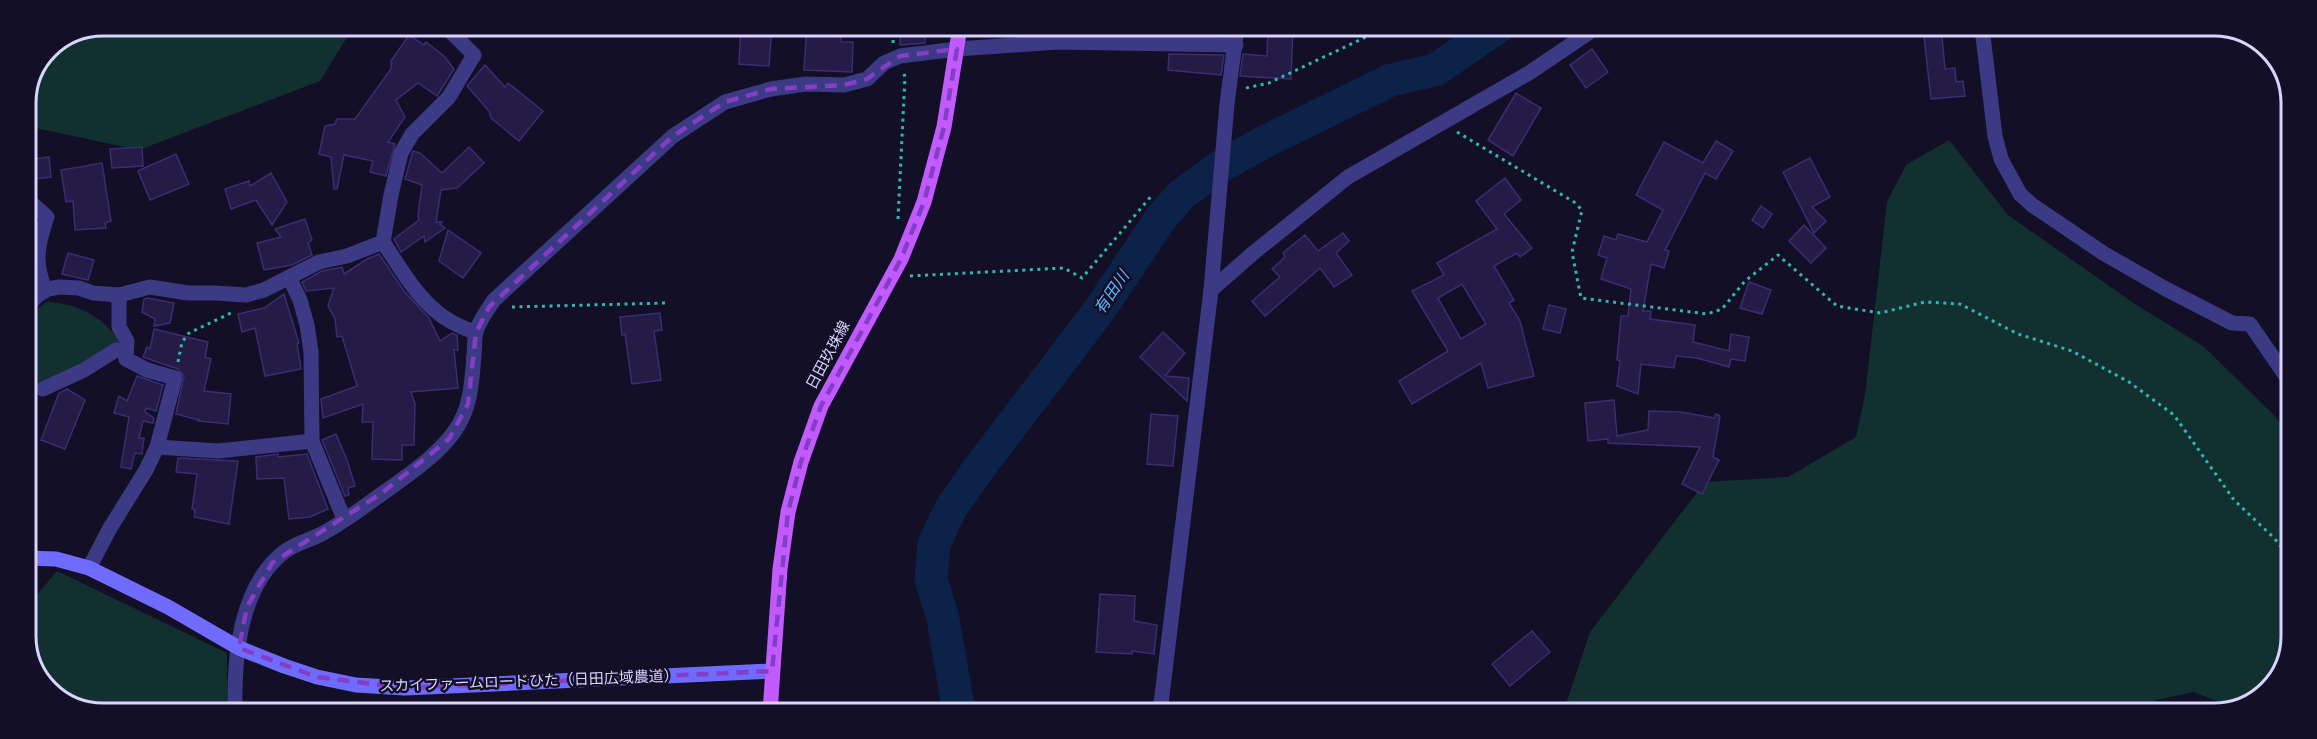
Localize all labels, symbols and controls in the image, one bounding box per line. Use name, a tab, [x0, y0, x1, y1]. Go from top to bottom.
water label: 有田川	[1089, 265, 1133, 317]
street label: 日田玖珠線	[802, 317, 853, 392]
street label: スカイファームロードひた（日田広域農道）	[379, 666, 679, 694]

